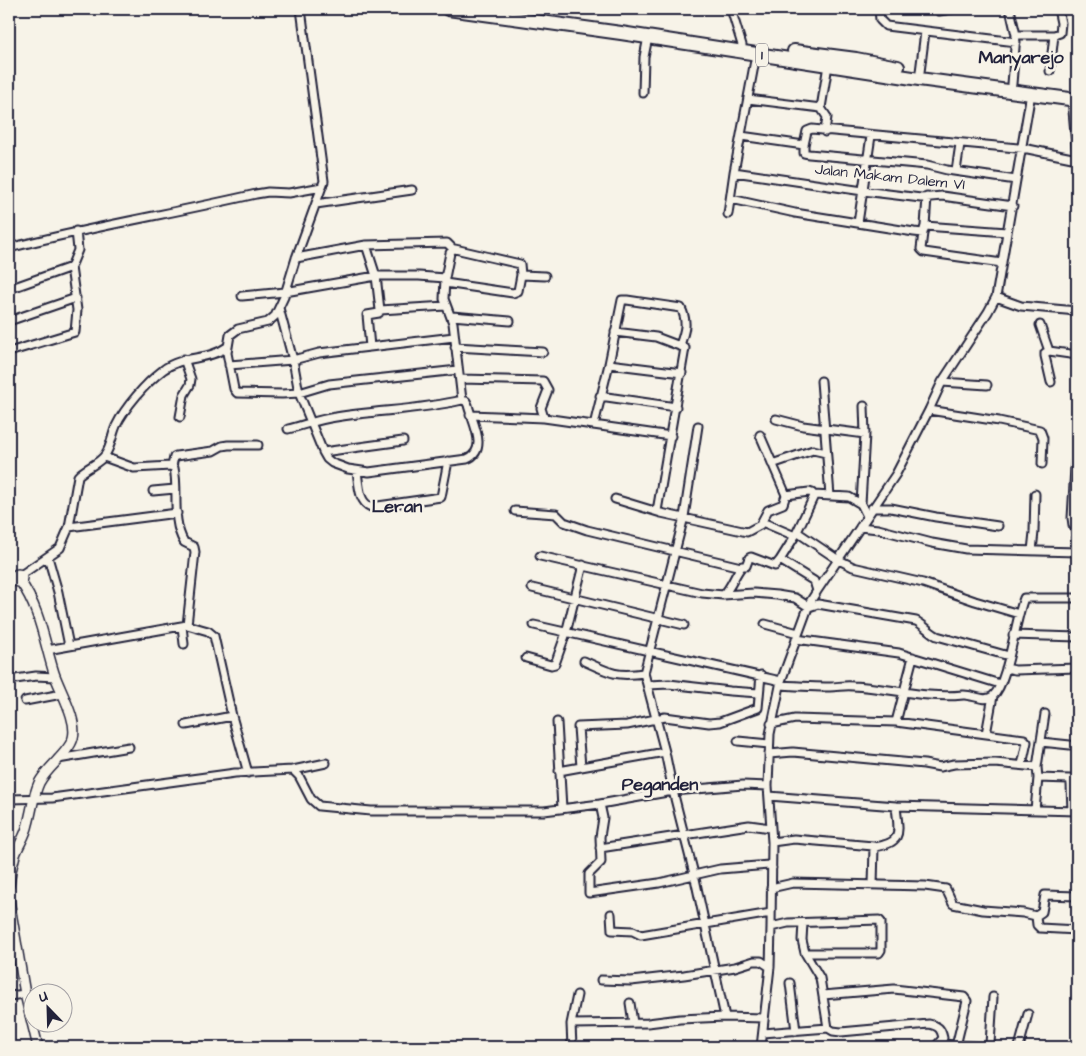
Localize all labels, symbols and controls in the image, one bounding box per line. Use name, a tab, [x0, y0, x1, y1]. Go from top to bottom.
road number: 1	[756, 44, 768, 66]
district label: Manyarejo	[978, 45, 1064, 71]
street label: Jalan Makam Dalem VI	[814, 159, 966, 195]
district label: Leran	[372, 494, 422, 519]
district label: Peganden	[622, 772, 698, 798]
north arrow	[22, 984, 72, 1034]
text: U	[36, 986, 51, 1008]

